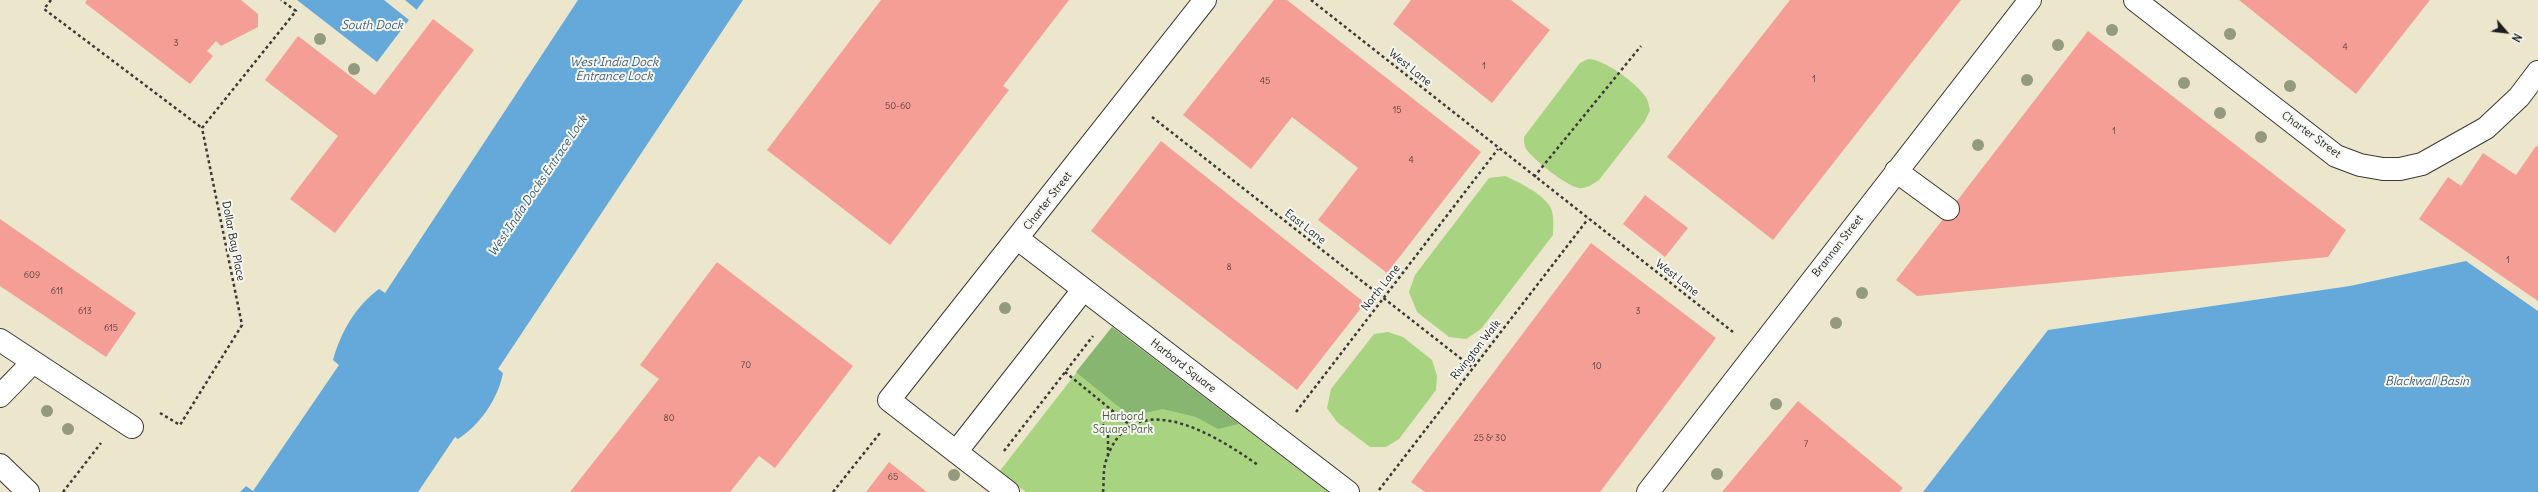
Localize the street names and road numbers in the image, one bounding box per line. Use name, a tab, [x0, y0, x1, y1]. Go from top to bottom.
street label: West Lane	[1386, 47, 1434, 89]
street label: Charter Street	[2279, 109, 2343, 161]
street label: Charter Street	[1021, 169, 1075, 233]
street label: Dollar Bay Place	[219, 200, 247, 282]
street label: East Lane	[1282, 207, 1328, 247]
street label: Brannan Street	[1810, 212, 1866, 280]
street label: West Lane	[1653, 257, 1701, 299]
street label: North Lane	[1359, 262, 1403, 314]
street label: Rivington Walk	[1448, 317, 1504, 383]
street label: Harbord Square	[1148, 336, 1218, 396]

